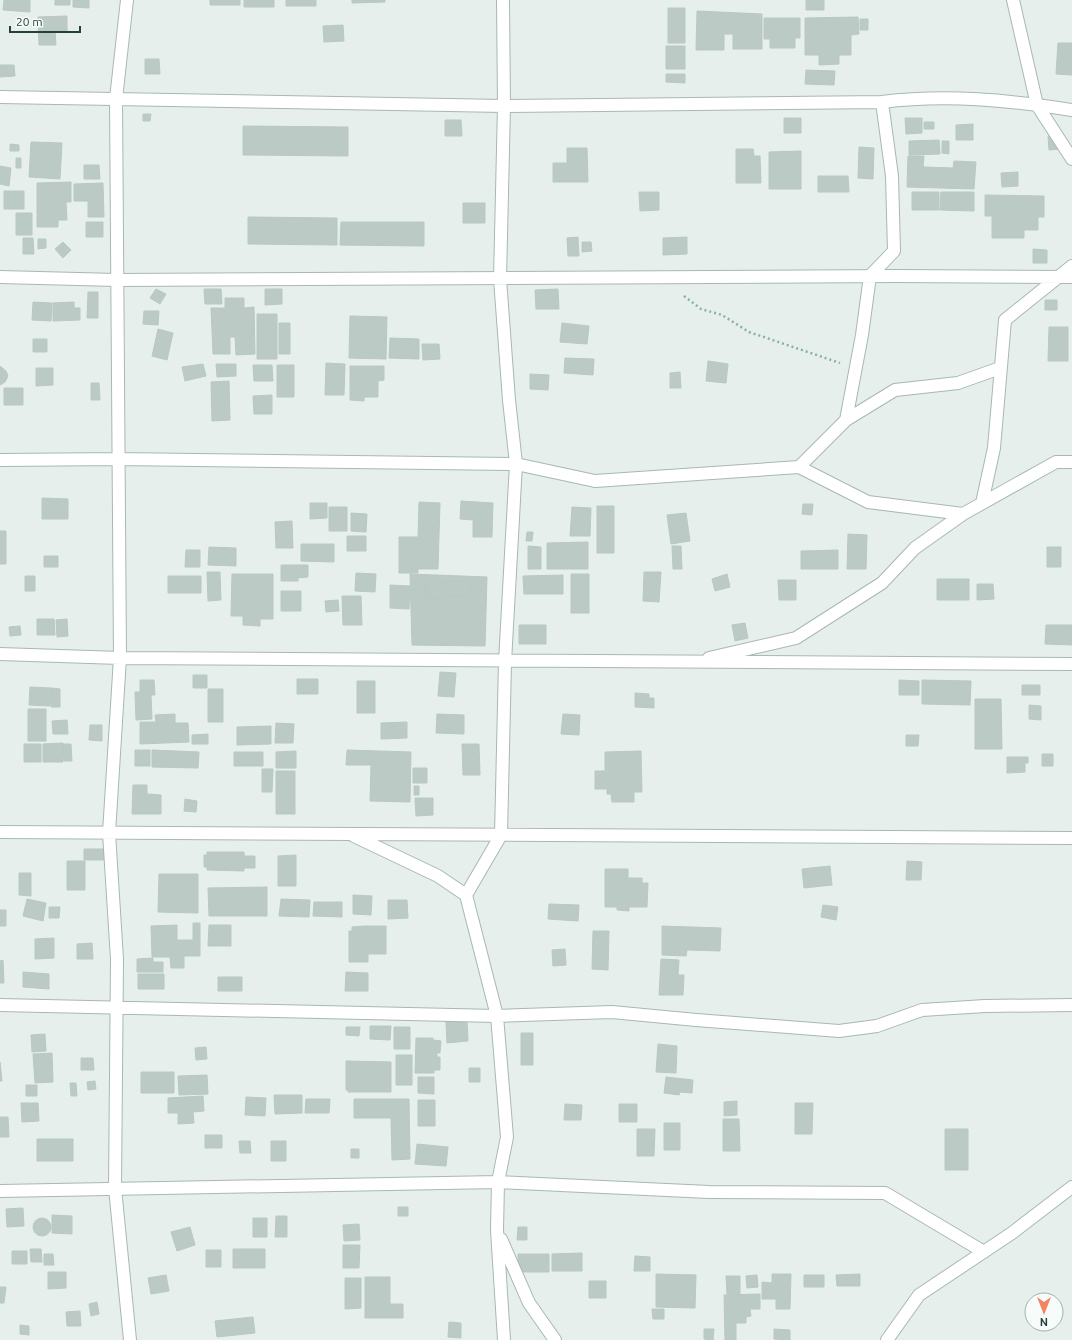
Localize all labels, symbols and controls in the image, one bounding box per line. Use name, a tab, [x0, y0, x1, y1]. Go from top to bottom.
scale bar	[10, 8, 80, 34]
text: 20 m	[16, 15, 43, 28]
north arrow	[1024, 1292, 1064, 1332]
text: N	[1040, 1316, 1048, 1328]

